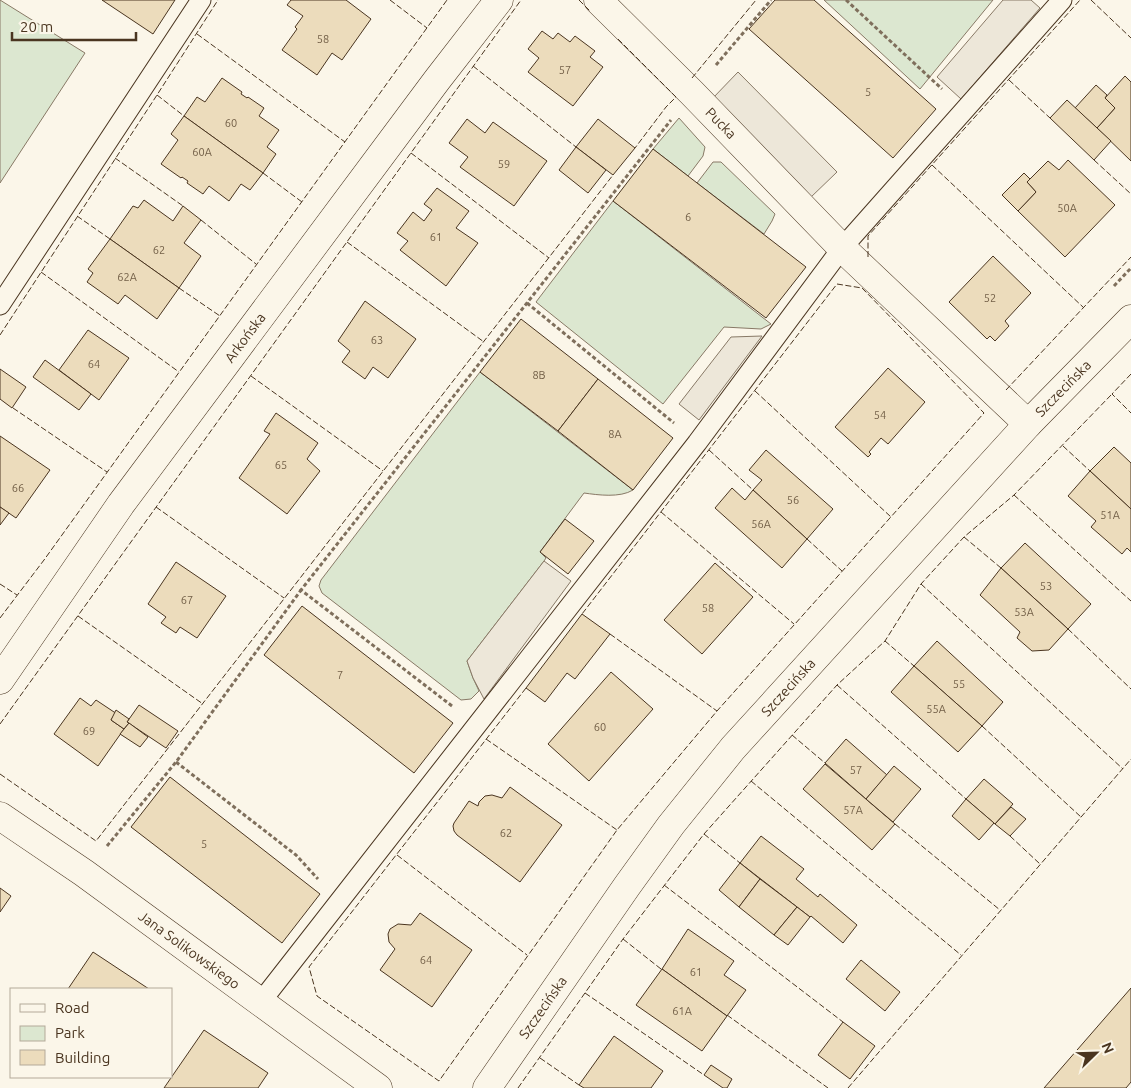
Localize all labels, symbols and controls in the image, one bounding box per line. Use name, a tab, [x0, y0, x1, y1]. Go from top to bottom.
scale bar	[12, 10, 136, 42]
text: 20 m	[20, 18, 53, 35]
house number: 58	[317, 33, 329, 45]
house number: 57	[559, 64, 571, 76]
house number: 5	[865, 86, 871, 98]
street label: Pucka	[702, 104, 740, 142]
house number: 60	[225, 117, 237, 129]
house number: 60A	[192, 146, 213, 158]
house number: 59	[498, 158, 510, 170]
house number: 50A	[1057, 202, 1078, 214]
house number: 6	[685, 211, 691, 223]
house number: 61	[430, 231, 442, 243]
house number: 62	[153, 244, 165, 256]
house number: 62A	[117, 271, 138, 283]
house number: 52	[984, 292, 996, 304]
street label: Arkońska	[221, 310, 269, 366]
house number: 63	[371, 334, 383, 346]
street label: Szczecińska	[1032, 357, 1094, 420]
house number: 64	[88, 358, 100, 370]
house number: 8B	[532, 369, 546, 381]
house number: 54	[874, 409, 886, 421]
house number: 8A	[608, 428, 623, 440]
house number: 65	[275, 459, 287, 471]
house number: 66	[12, 482, 24, 494]
house number: 56	[787, 494, 799, 506]
house number: 51A	[1100, 509, 1121, 521]
house number: 56A	[751, 518, 772, 530]
house number: 53	[1040, 580, 1052, 592]
house number: 67	[181, 594, 193, 606]
house number: 58	[702, 602, 714, 614]
house number: 53A	[1014, 606, 1035, 618]
street label: Szczecińska	[758, 655, 819, 719]
house number: 7	[337, 669, 343, 681]
house number: 55	[953, 678, 965, 690]
house number: 55A	[926, 703, 947, 715]
house number: 60	[594, 721, 606, 733]
house number: 69	[83, 725, 95, 737]
house number: 57	[850, 764, 862, 776]
house number: 57A	[843, 804, 864, 816]
house number: 62	[500, 827, 512, 839]
house number: 5	[201, 838, 207, 850]
street label: Jana Solikowskiego	[136, 908, 243, 992]
house number: 64	[420, 954, 432, 966]
house number: 61	[690, 966, 702, 978]
street label: Szczecińska	[516, 973, 570, 1042]
legend	[10, 988, 172, 1078]
text: Road	[55, 999, 90, 1016]
house number: 61A	[672, 1005, 693, 1017]
text: Park	[55, 1024, 85, 1041]
north arrow	[1071, 1028, 1121, 1078]
text: N	[1099, 1040, 1117, 1056]
text: Building	[55, 1049, 110, 1066]

